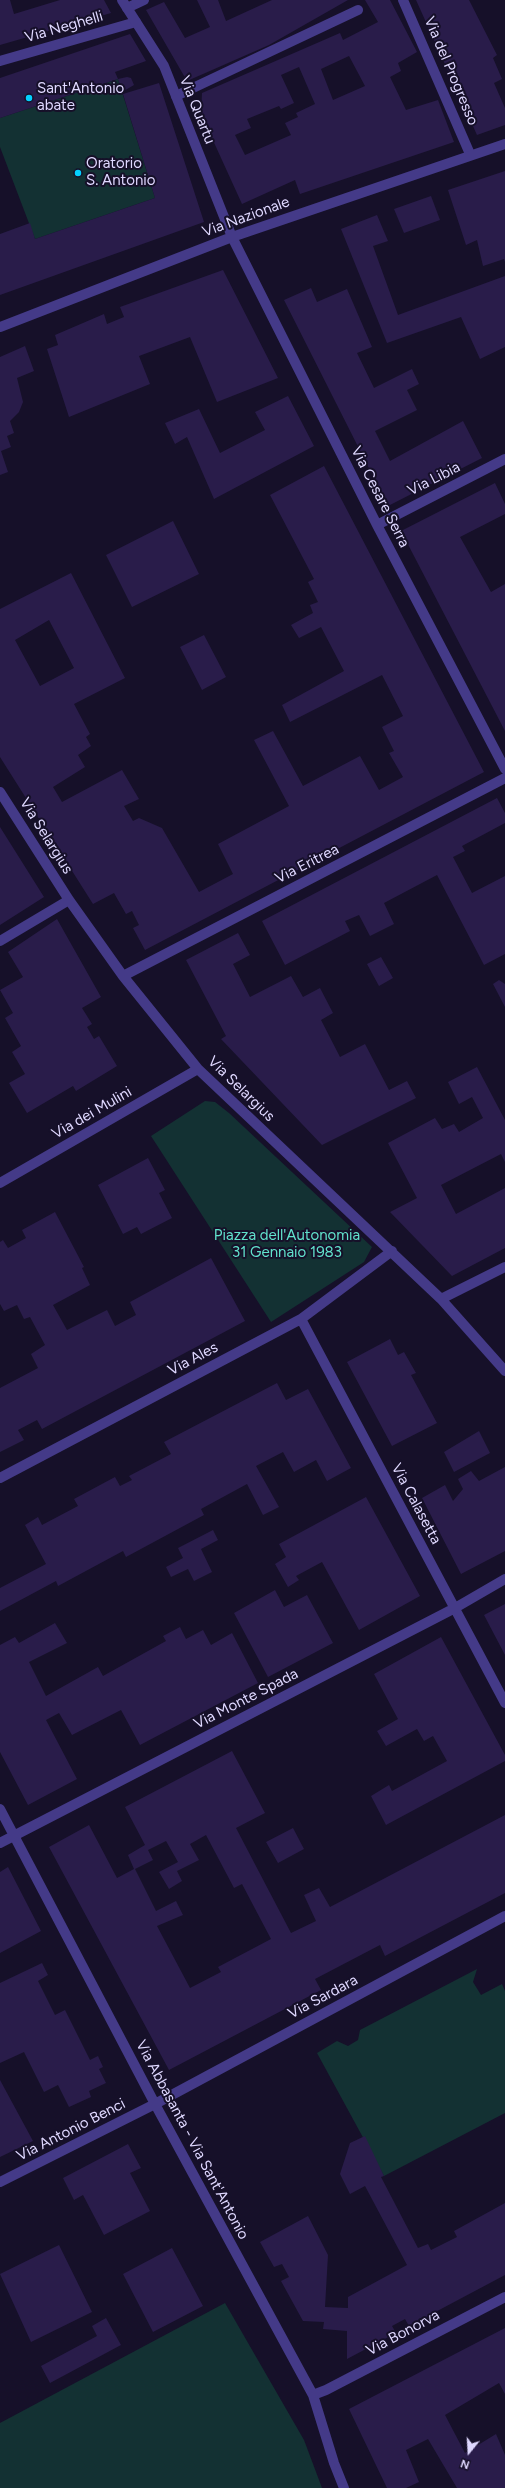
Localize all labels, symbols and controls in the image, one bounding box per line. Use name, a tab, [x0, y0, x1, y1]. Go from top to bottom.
street label: Via Neghelli	[23, 7, 105, 47]
street label: Via del Progresso	[420, 14, 482, 128]
street label: Via Quartu	[175, 73, 219, 147]
place label: Sant'Antonio abate	[37, 80, 124, 115]
marker: Sant'Antonio abate	[24, 93, 34, 103]
place label: Oratorio S. Antonio	[86, 155, 155, 190]
marker: Oratorio S. Antonio	[73, 168, 83, 178]
street label: Via Nazionale	[200, 193, 292, 241]
street label: Via Cesare Serra	[347, 443, 413, 551]
street label: Via Libia	[405, 458, 463, 500]
street label: Via Selargius	[16, 795, 76, 877]
street label: Via Eritrea	[272, 840, 342, 888]
street label: Via Selargius	[204, 1053, 278, 1125]
street label: Via dei Mulini	[49, 1083, 135, 1143]
park label: Piazza dell'Autonomia 31 Gennaio 1983	[214, 1227, 360, 1262]
street label: Via Ales	[165, 1338, 221, 1380]
street label: Via Calasetta	[387, 1461, 445, 1547]
street label: Via Monte Spada	[191, 1665, 301, 1733]
street label: Via Sardara	[285, 1971, 361, 2023]
street label: Via Abbasanta - Via Sant'Antonio	[132, 2037, 252, 2243]
street label: Via Antonio Benci	[14, 2095, 128, 2165]
street label: Via Bonorva	[363, 2306, 443, 2360]
north arrow	[449, 2432, 489, 2472]
text: N	[459, 2456, 471, 2471]

